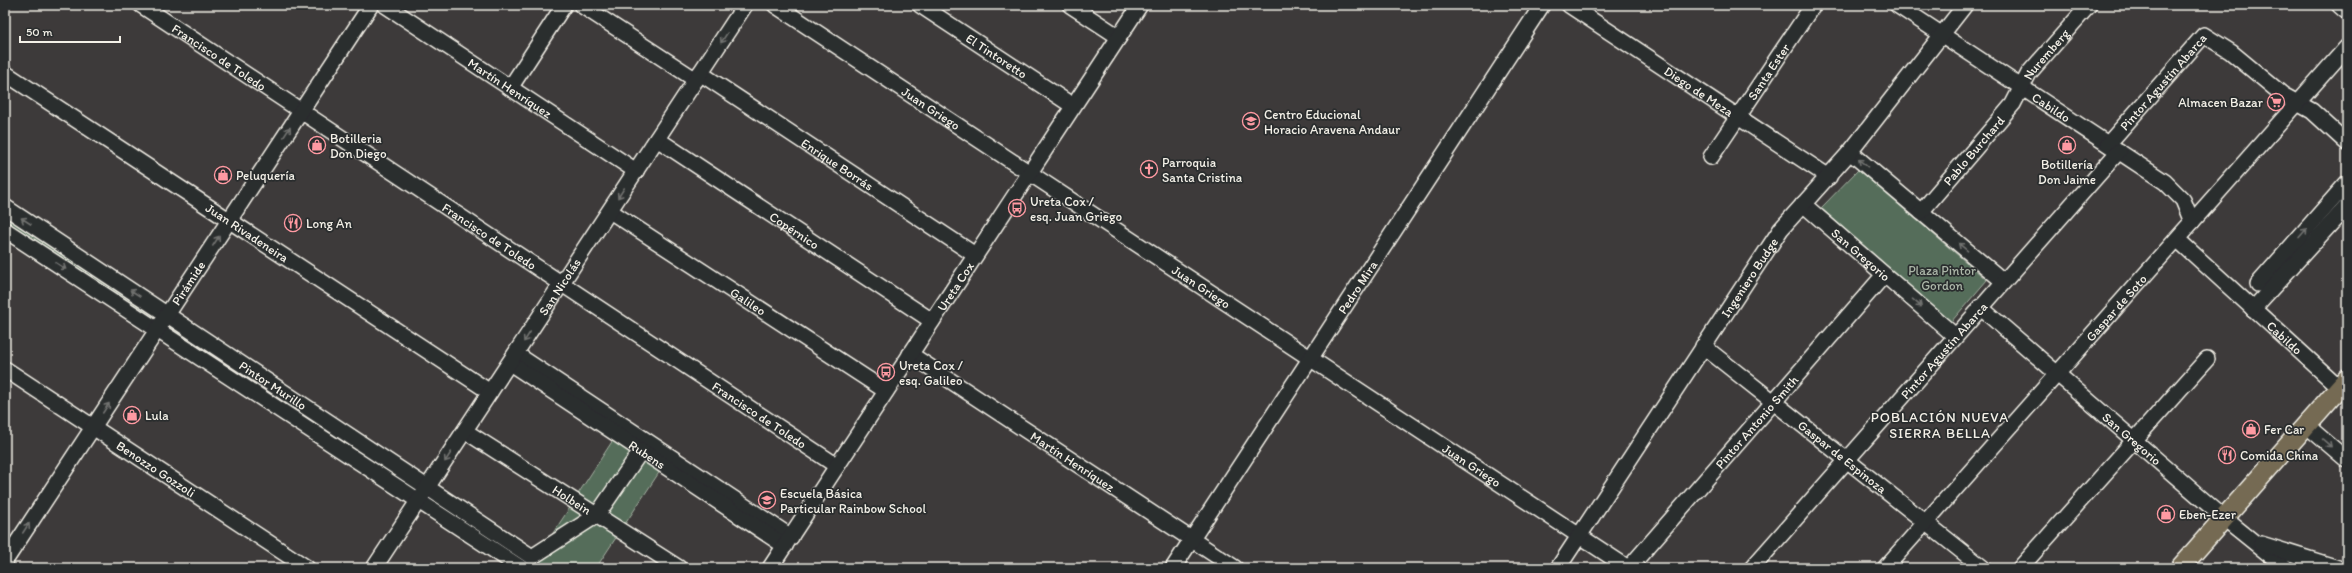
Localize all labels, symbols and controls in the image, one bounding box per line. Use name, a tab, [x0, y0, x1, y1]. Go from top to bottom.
scale bar	[20, 18, 120, 44]
street label: Francisco de Toledo	[169, 21, 269, 94]
text: 50 m	[26, 25, 52, 39]
street label: Nuremberg	[2020, 26, 2073, 82]
street label: El Tintoretto	[963, 30, 1030, 82]
street label: Pintor Agustín Abarca	[2117, 30, 2210, 133]
one-way arrow	[720, 32, 728, 43]
street label: Santa Ester	[1745, 41, 1793, 103]
street label: Martín Henríquez	[465, 55, 555, 121]
street label: Diego de Meza	[1661, 63, 1736, 120]
street label: Juan Griego	[899, 84, 963, 133]
street label: Cabildo	[2029, 89, 2073, 126]
supermarket icon: Almacen Bazar	[2266, 92, 2286, 112]
place label: Almacen Bazar	[2178, 95, 2264, 110]
place label: Centro Educional Horacio Aravena Andaur	[1264, 107, 1400, 137]
school or university icon: Centro Educional Horacio Aravena Andaur	[1241, 111, 1261, 131]
street label: Pablo Burchard	[1940, 113, 2008, 188]
one-way arrow	[283, 127, 291, 138]
place label: Botilleria Don Diego	[330, 131, 387, 161]
shop icon: Botilleria Don Diego	[307, 135, 327, 155]
street label: Enrique Borrás	[798, 135, 876, 194]
shop icon: Botillería Don Jaime	[2057, 135, 2077, 155]
place label: Parroquia Santa Cristina	[1162, 155, 1243, 185]
place label: Botillería Don Jaime	[2038, 157, 2096, 187]
church icon: Parroquia Santa Cristina	[1139, 159, 1159, 179]
one-way arrow	[1858, 159, 1869, 168]
shop icon: Peluquería	[213, 165, 233, 185]
place label: Peluquería	[236, 168, 296, 183]
one-way arrow	[617, 187, 625, 199]
place label: Ureta Cox / esq. Juan Griego	[1030, 194, 1123, 224]
bus stop icon: Ureta Cox / esq. Juan Griego	[1007, 198, 1027, 218]
street label: Juan Rivadeneira	[203, 200, 292, 266]
street label: Francisco de Toledo	[439, 200, 539, 273]
street label: Copérnico	[767, 209, 822, 253]
restaurant icon: Long An	[283, 213, 303, 233]
place label: Long An	[306, 216, 352, 231]
one-way arrow	[20, 217, 32, 225]
street label: San Gregorio	[1828, 225, 1894, 285]
one-way arrow	[2298, 228, 2308, 238]
street label: Ingeniero Budge	[1718, 235, 1781, 320]
one-way arrow	[212, 236, 220, 247]
one-way arrow	[1957, 242, 1968, 251]
street label: San Nicolás	[536, 255, 584, 318]
street label: Pirámide	[169, 258, 208, 308]
street label: Pedro Mira	[1335, 258, 1381, 317]
street label: Ureta Cox	[934, 259, 977, 314]
street label: Juan Griego	[1169, 262, 1234, 312]
one-way arrow	[55, 263, 67, 271]
park label: Plaza Pintor Gordon	[1908, 263, 1976, 293]
street label: Gaspar de Soto	[2083, 271, 2150, 344]
street label: Galileo	[727, 285, 769, 319]
one-way arrow	[129, 288, 141, 296]
street label: Pintor Agustín Abarca	[1897, 299, 1991, 402]
one-way arrow	[1911, 299, 1922, 308]
street label: Cabildo	[2264, 318, 2305, 358]
one-way arrow	[523, 331, 531, 342]
street label: Pintor Murillo	[236, 358, 310, 414]
place label: Ureta Cox / esq. Galileo	[899, 358, 963, 388]
bus stop icon: Ureta Cox / esq. Galileo	[876, 362, 896, 382]
street label: Pintor Antonio Smith	[1712, 372, 1801, 472]
street label: Francisco de Toledo	[709, 379, 810, 452]
one-way arrow	[102, 402, 110, 414]
shop icon: Lula	[122, 405, 142, 425]
place label: Lula	[145, 408, 169, 423]
district label: POBLACIÓN NUEVA SIERRA BELLA	[1871, 409, 2009, 442]
street label: San Gregorio	[2099, 409, 2164, 469]
street label: Gaspar de Espinoza	[1795, 417, 1890, 497]
shop icon: Fer Car	[2241, 419, 2261, 439]
place label: Fer Car	[2264, 422, 2304, 437]
street label: Martín Henríquez	[1028, 429, 1117, 495]
street label: Rubens	[626, 437, 668, 472]
street label: Benozzo Gozzoli	[114, 438, 198, 500]
one-way arrow	[2322, 438, 2332, 447]
street label: Juan Griego	[1440, 441, 1504, 490]
restaurant icon: Comida China	[2217, 445, 2237, 465]
place label: Comida China	[2240, 448, 2319, 463]
one-way arrow	[443, 451, 451, 463]
street label: Holbein	[550, 482, 594, 518]
place label: Escuela Básica Particular Rainbow School	[780, 486, 926, 516]
school or university icon: Escuela Básica Particular Rainbow School	[757, 490, 777, 510]
shop icon: Eben-Ezer	[2156, 504, 2176, 524]
place label: Eben-Ezer	[2179, 507, 2237, 522]
one-way arrow	[23, 522, 31, 534]

